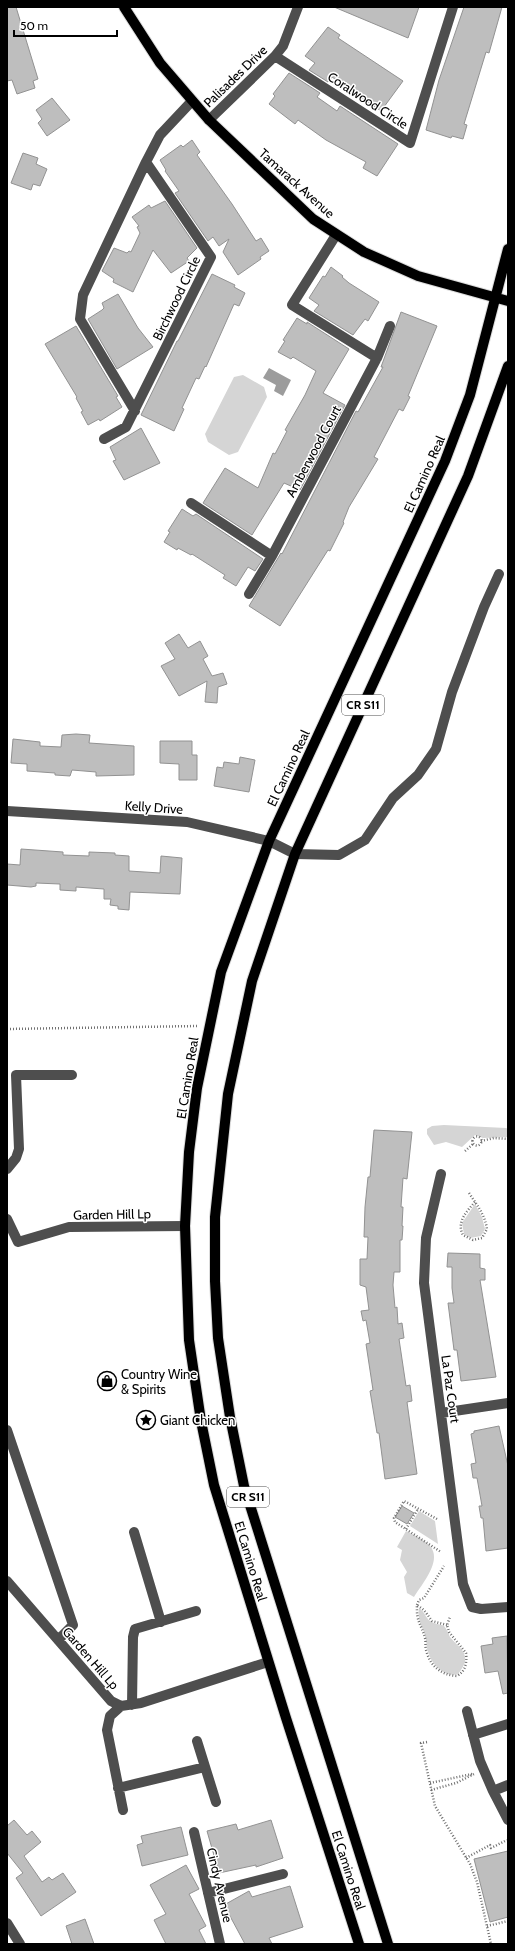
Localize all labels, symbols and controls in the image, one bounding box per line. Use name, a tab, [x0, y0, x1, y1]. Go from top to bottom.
scale bar	[14, 12, 117, 38]
text: 50 m	[20, 18, 48, 33]
street label: Palisades Drive	[200, 41, 270, 110]
street label: Coralwood Circle	[325, 68, 412, 132]
street label: Tamarack Avenue	[256, 145, 338, 221]
street label: Birchwood Circle	[149, 253, 203, 343]
street label: Amberwood Court	[282, 402, 344, 500]
street label: El Camino Real	[400, 433, 448, 515]
road number: CR S11	[342, 695, 384, 715]
street label: El Camino Real	[263, 727, 313, 809]
street label: Kelly Drive	[124, 797, 184, 817]
street label: El Camino Real	[173, 1036, 201, 1120]
street label: Garden Hill Lp	[73, 1205, 151, 1223]
street label: La Paz Court	[438, 1354, 464, 1425]
place label: Country Wine & Spirits	[121, 1366, 197, 1397]
shop icon: Country Wine & Spirits	[96, 1370, 118, 1392]
place icon: Giant Chicken	[135, 1409, 157, 1431]
place label: Giant Chicken	[160, 1412, 235, 1428]
road number: CR S11	[227, 1487, 269, 1507]
street label: El Camino Real	[231, 1519, 271, 1603]
street label: Garden Hill Lp	[59, 1623, 123, 1693]
street label: El Camino Real	[329, 1828, 369, 1912]
street label: Cindy Avenue	[204, 1846, 236, 1924]

